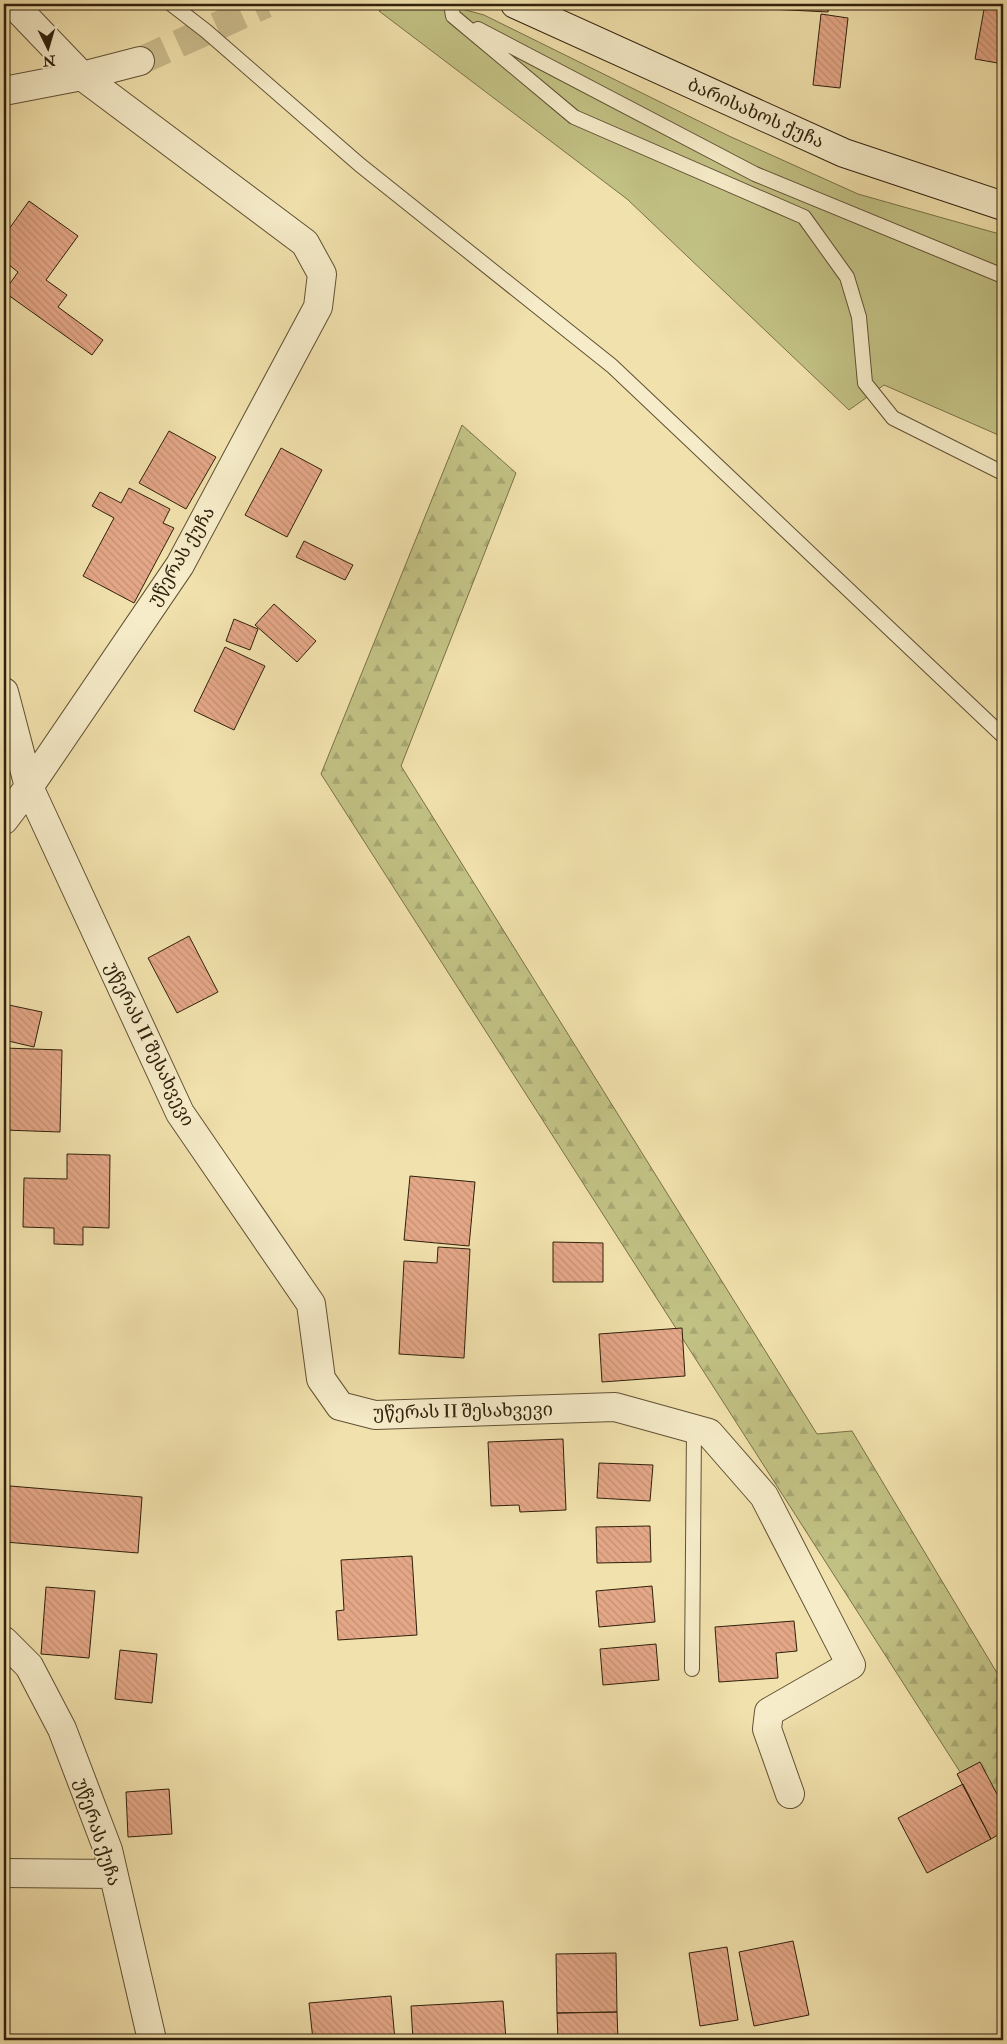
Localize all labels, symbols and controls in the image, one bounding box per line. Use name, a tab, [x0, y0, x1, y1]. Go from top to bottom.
north arrow	[22, 22, 72, 72]
text: N	[42, 51, 57, 70]
street label: ბარისახოს ქუჩა	[684, 73, 827, 154]
street label: უწერას ქუჩა	[143, 502, 220, 610]
street label: უწერას II შესახვევი	[100, 958, 199, 1130]
street label: უწერას II შესახვევი	[373, 1398, 553, 1425]
street label: უწერას ქუჩა	[69, 1775, 126, 1889]

